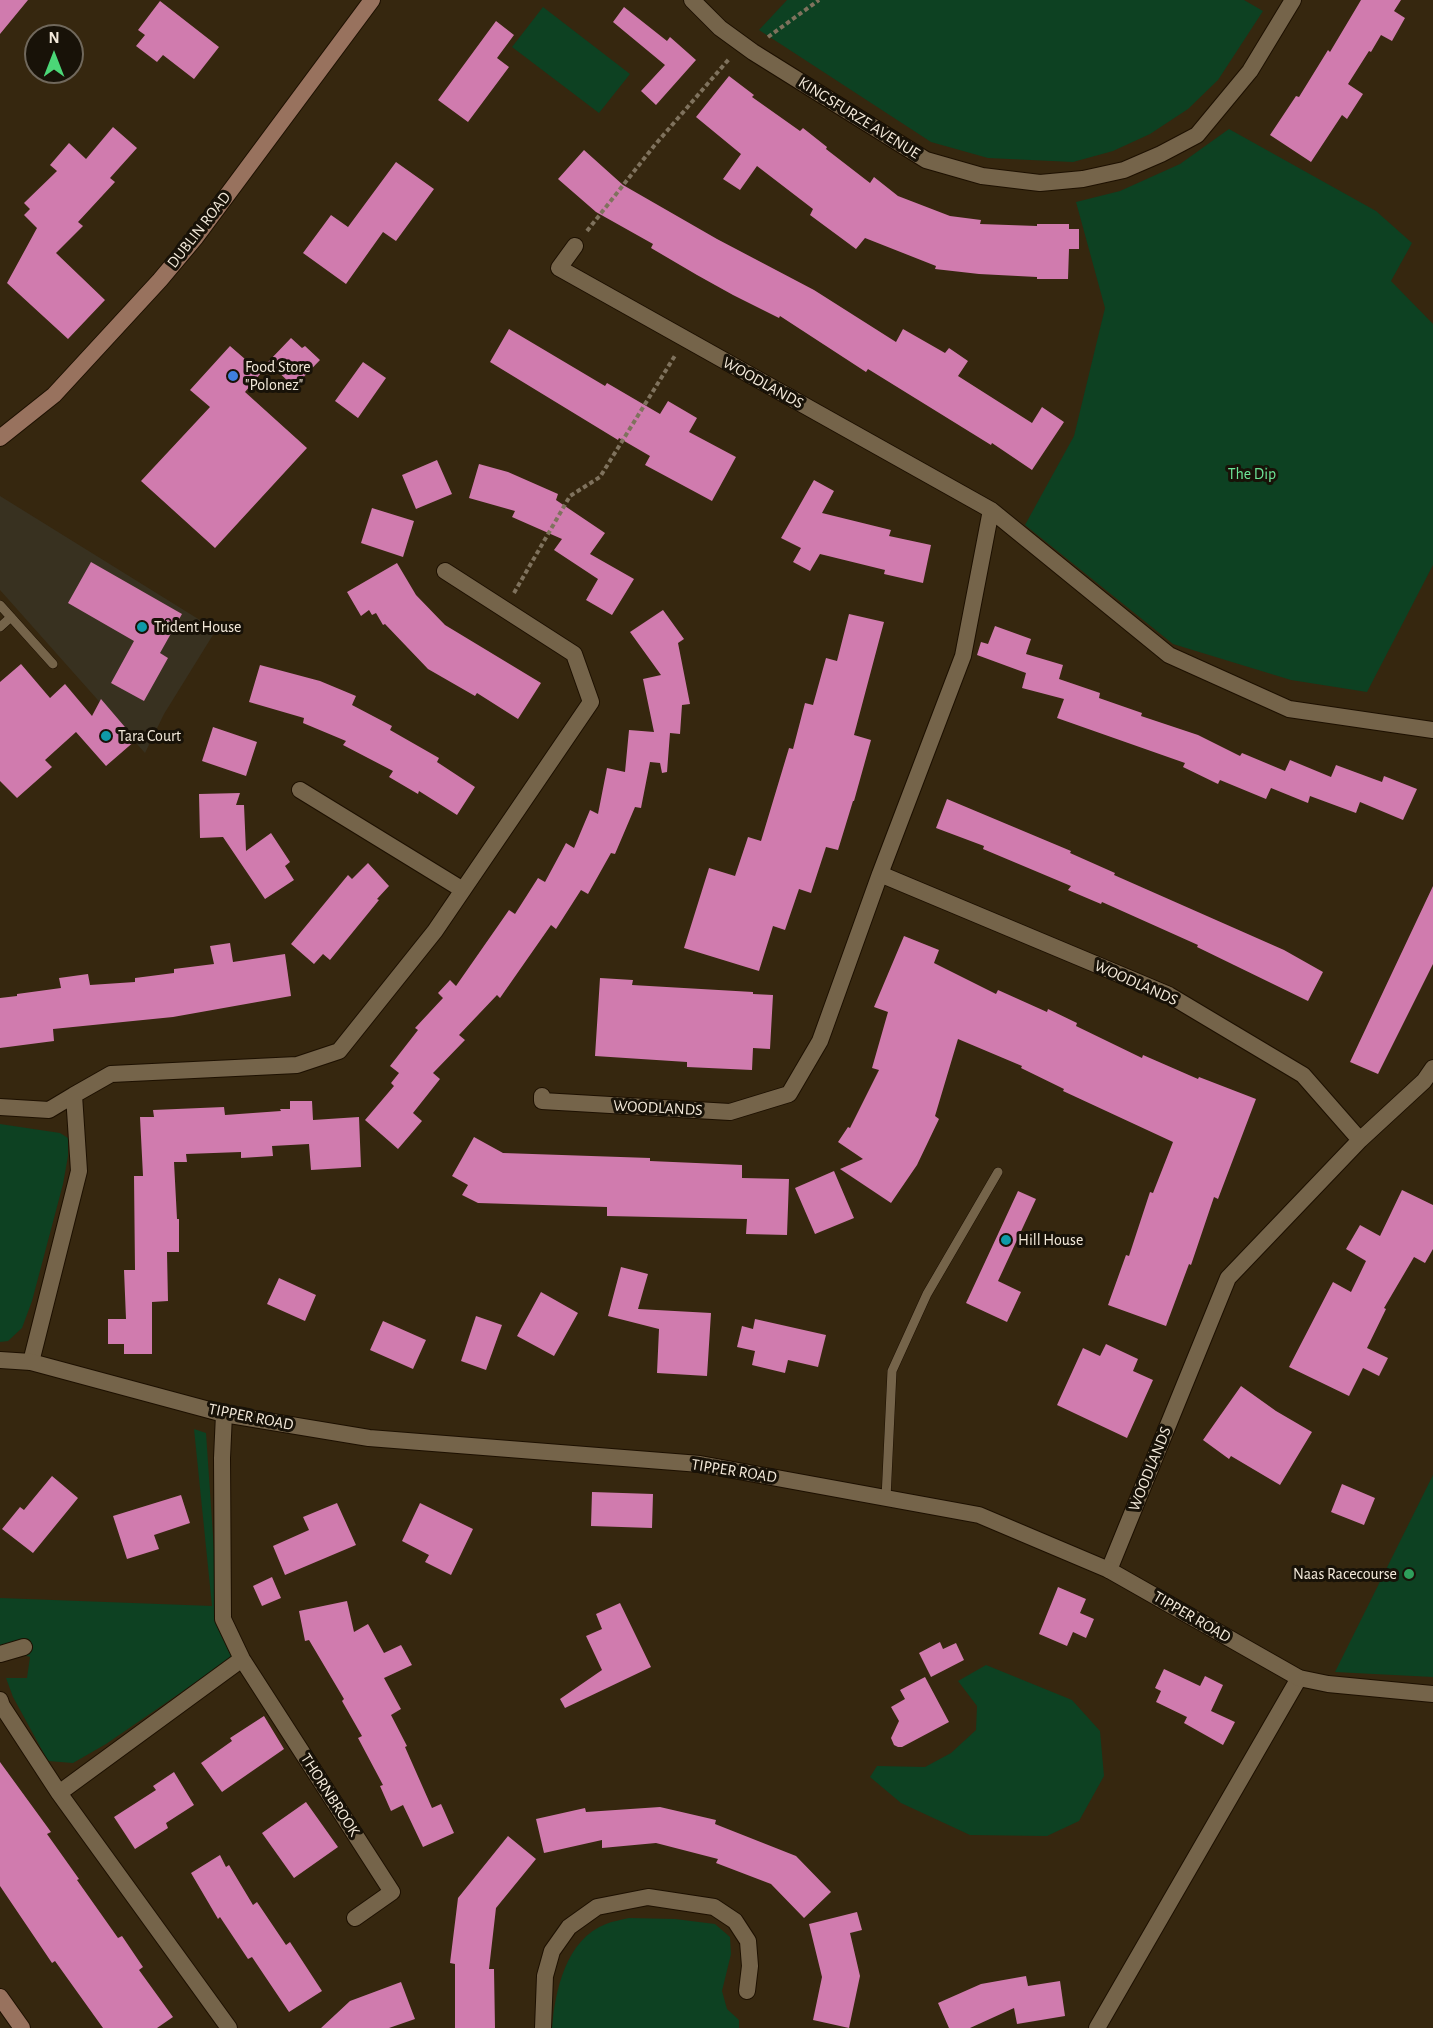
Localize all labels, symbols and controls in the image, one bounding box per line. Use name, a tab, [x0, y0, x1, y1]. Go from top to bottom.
north arrow	[24, 24, 84, 84]
text: N	[48, 30, 60, 46]
street label: KINGSFURZE AVENUE	[795, 73, 923, 163]
street label: DUBLIN ROAD	[163, 188, 235, 272]
street label: WOODLANDS	[719, 353, 807, 413]
place label: Food Store "Polonez"	[245, 357, 311, 395]
marker: Food Store "Polonez"	[226, 369, 240, 383]
park label: The Dip	[1228, 464, 1276, 484]
place label: Trident House	[154, 617, 241, 637]
marker: Trident House	[135, 620, 149, 634]
place label: Tara Court	[118, 726, 181, 746]
marker: Tara Court	[99, 729, 113, 743]
street label: WOODLANDS	[1091, 956, 1181, 1010]
street label: WOODLANDS	[613, 1096, 703, 1120]
place label: Hill House	[1018, 1230, 1083, 1250]
marker: Hill House	[999, 1233, 1013, 1247]
street label: TIPPER ROAD	[207, 1399, 295, 1435]
street label: WOODLANDS	[1124, 1424, 1176, 1514]
street label: TIPPER ROAD	[690, 1455, 778, 1487]
place label: Naas Racecourse	[1293, 1564, 1397, 1584]
marker: Naas Racecourse	[1402, 1567, 1416, 1581]
street label: TIPPER ROAD	[1150, 1587, 1234, 1647]
street label: THORNBROOK	[296, 1750, 364, 1840]

